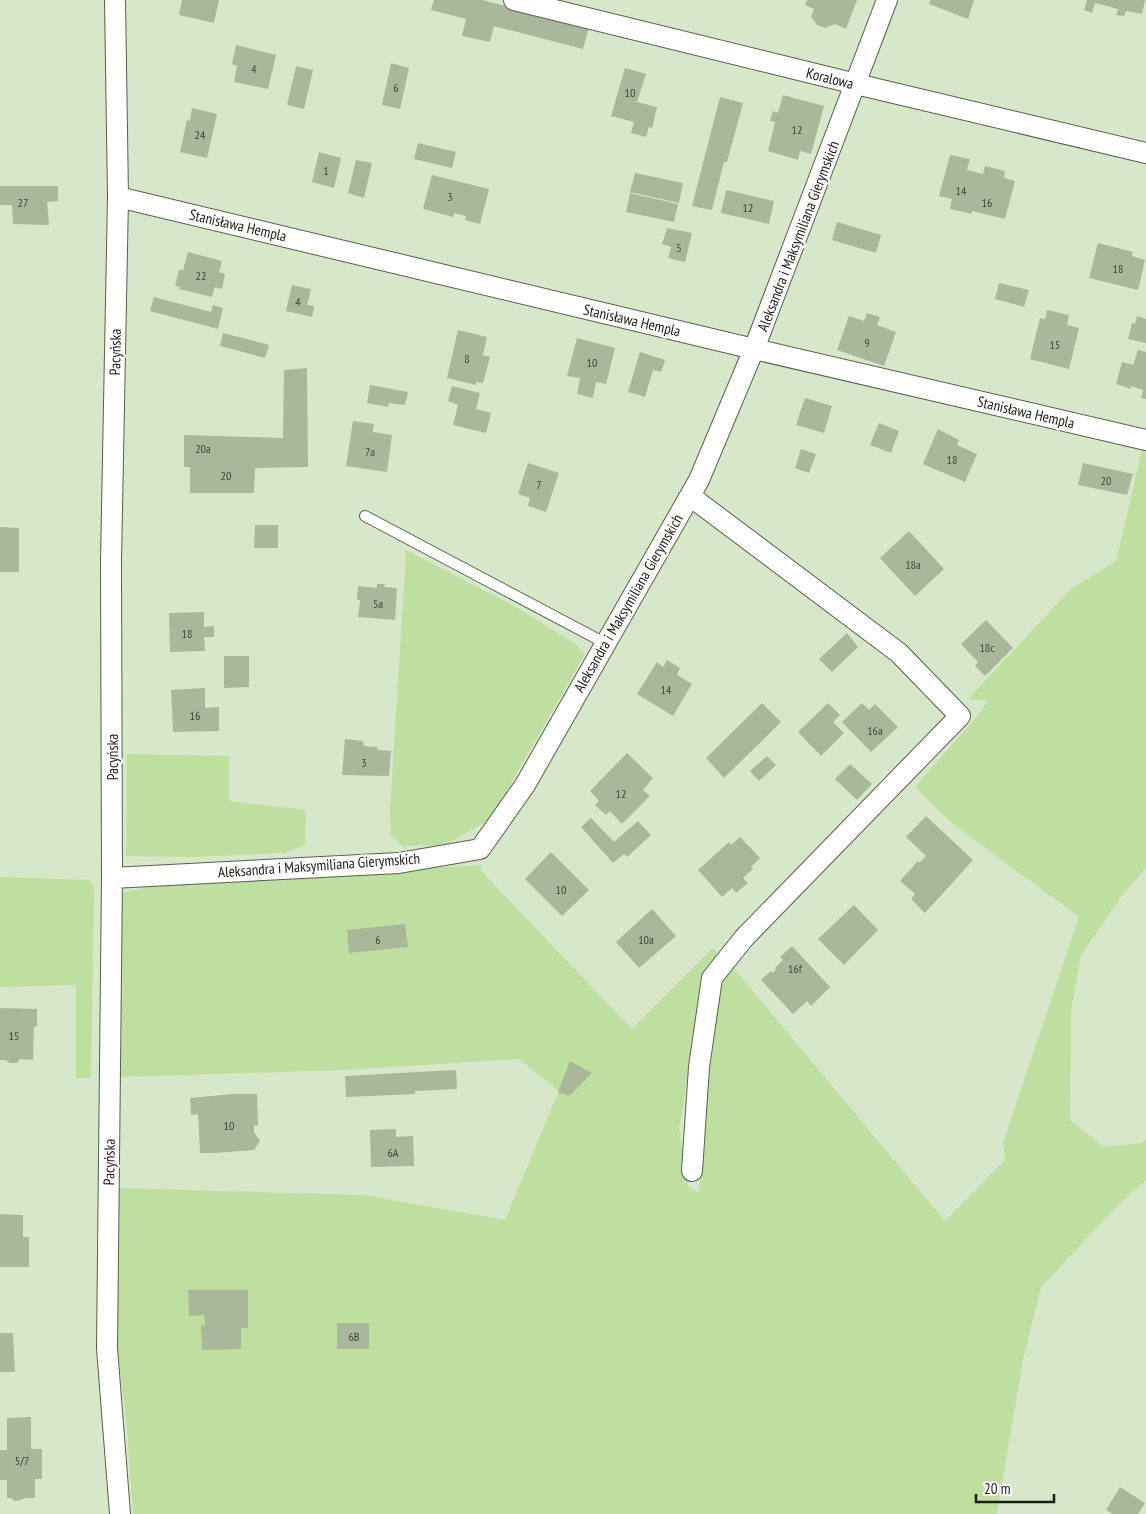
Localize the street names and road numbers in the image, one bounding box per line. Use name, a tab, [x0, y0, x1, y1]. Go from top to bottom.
street label: Koralowa	[804, 63, 856, 93]
street label: Aleksandra i Maksymiliana Gierymskich	[753, 138, 843, 334]
street label: Stanisława Hempla	[188, 205, 288, 245]
street label: Stanisława Hempla	[582, 300, 682, 340]
street label: Pacyńska	[105, 329, 125, 375]
street label: Stanisława Hempla	[976, 392, 1076, 432]
street label: Aleksandra i Maksymiliana Gierymskich	[569, 511, 687, 695]
street label: Pacyńska	[103, 734, 122, 780]
street label: Aleksandra i Maksymiliana Gierymskich	[217, 848, 421, 882]
street label: Pacyńska	[99, 1139, 119, 1185]

